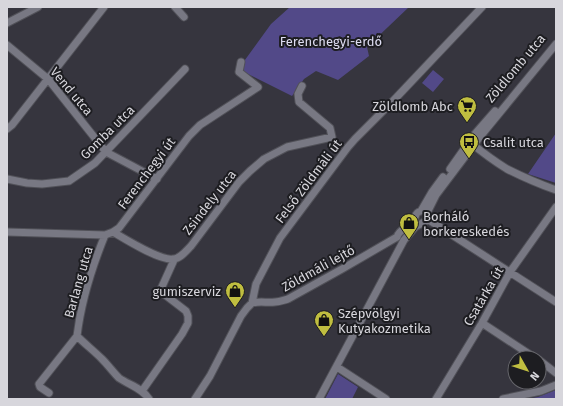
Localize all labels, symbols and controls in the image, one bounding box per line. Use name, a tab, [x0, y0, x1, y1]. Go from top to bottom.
street label: Zöldlomb utca	[482, 31, 548, 106]
park label: Ferenchegyi-erdő	[280, 34, 382, 49]
street label: Vend utca	[47, 64, 96, 118]
supermarket icon: Zöldlomb Abc	[456, 95, 478, 123]
place label: Zöldlomb Abc	[372, 99, 453, 114]
street label: Gomba utca	[77, 102, 137, 162]
bus stop icon: Csalit utca	[458, 131, 480, 159]
street label: Ferenchegyi út	[115, 134, 178, 212]
place label: Csalit utca	[483, 135, 544, 150]
street label: Felső Zöldmáli út	[272, 136, 345, 226]
street label: Zsindely utca	[180, 167, 239, 237]
place label: Borháló borkereskedés	[423, 209, 509, 239]
shop icon: Borháló borkereskedés	[398, 212, 420, 240]
street label: Zöldmáli lejtő	[279, 242, 357, 295]
street label: Barlang utca	[61, 245, 96, 320]
street label: Csatárka út	[460, 264, 507, 329]
shop icon: gumiszerviz	[224, 280, 246, 308]
place label: gumiszerviz	[152, 284, 221, 299]
place label: Szépvölgyi Kutyakozmetika	[338, 306, 431, 336]
shop icon: Szépvölgyi Kutyakozmetika	[313, 309, 335, 337]
north arrow	[507, 350, 547, 390]
text: N	[527, 369, 542, 383]

